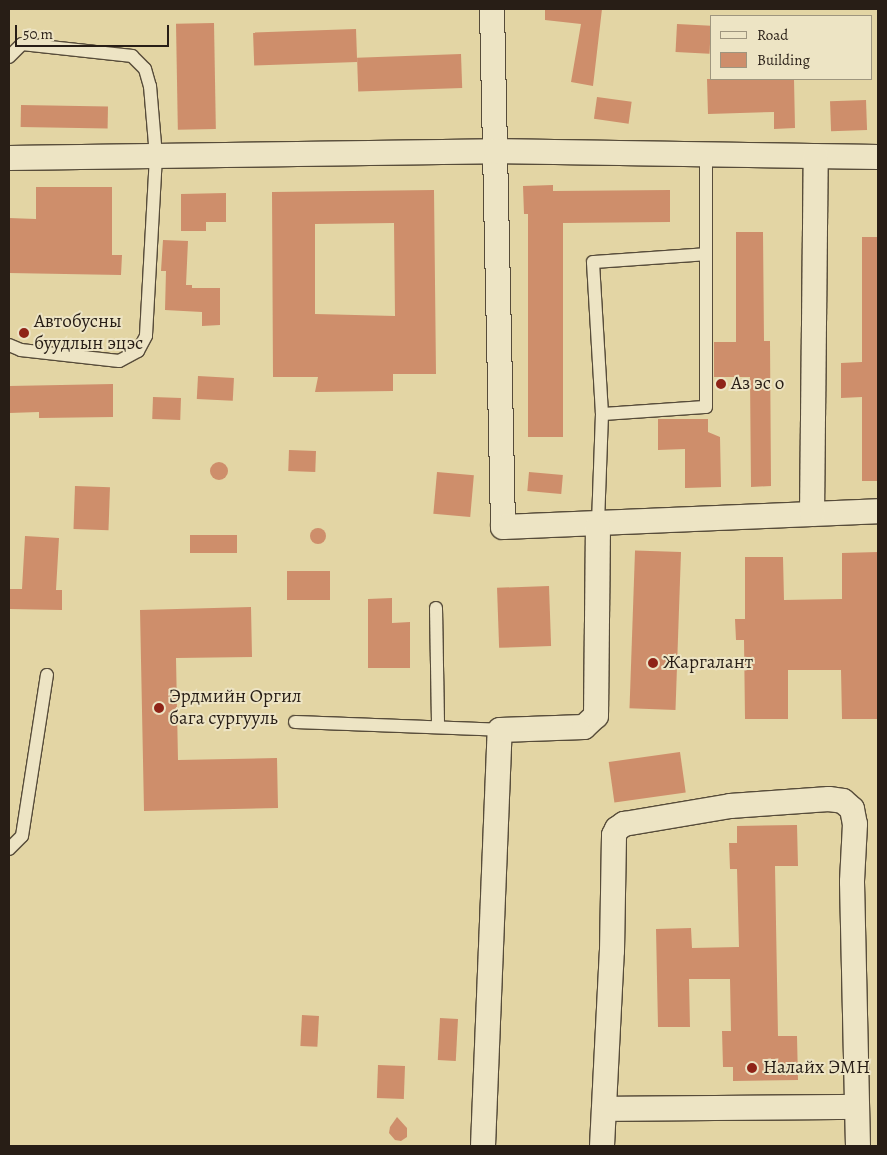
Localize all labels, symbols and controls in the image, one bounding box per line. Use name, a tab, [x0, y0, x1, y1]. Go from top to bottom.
scale bar	[18, 15, 171, 47]
legend	[710, 15, 872, 80]
text: 50 m	[23, 24, 53, 44]
text: Road	[757, 25, 788, 45]
text: Building	[757, 50, 810, 70]
place label: Автобусны буудлын эцэс	[34, 311, 143, 355]
marker: Автобусны буудлын эцэс	[18, 327, 30, 339]
place label: Аз эс о	[731, 373, 784, 395]
marker: Аз эс о	[715, 378, 727, 390]
place label: Жаргалант	[663, 652, 753, 674]
marker: Жаргалант	[647, 657, 659, 669]
place label: Эрдмийн Оргил бага сургууль	[169, 686, 302, 730]
marker: Эрдмийн Оргил бага сургууль	[153, 702, 165, 714]
place label: Налайх ЭМН	[763, 1057, 870, 1079]
marker: Налайх ЭМН	[745, 1061, 759, 1075]

